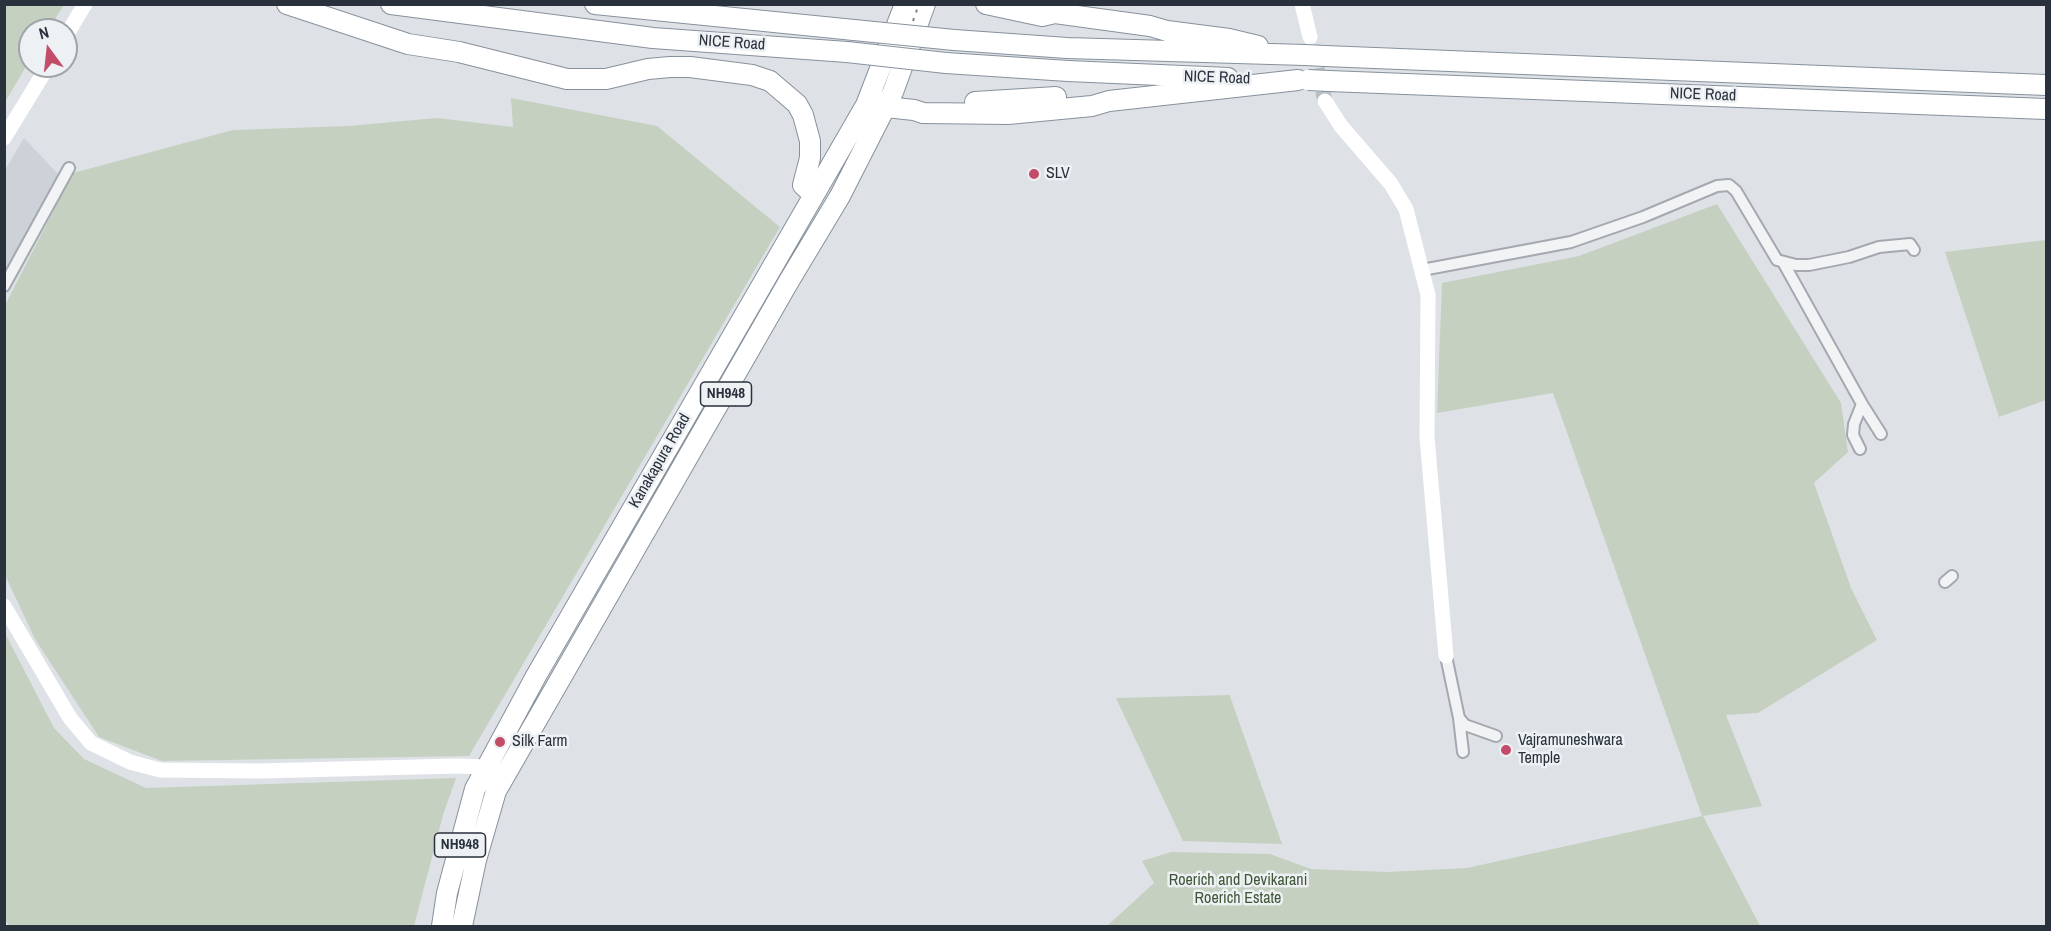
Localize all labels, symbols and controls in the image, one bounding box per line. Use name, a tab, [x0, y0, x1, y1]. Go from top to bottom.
north arrow	[18, 18, 78, 78]
text: N	[36, 21, 51, 44]
street label: NICE Road	[698, 31, 766, 55]
street label: NICE Road	[1184, 67, 1250, 89]
street label: NICE Road	[1670, 84, 1736, 106]
place label: SLV	[1046, 164, 1070, 184]
marker: SLV	[1027, 167, 1041, 181]
road number: NH948	[700, 382, 752, 406]
street label: Kanakapura Road	[625, 410, 695, 512]
place label: Vajramuneshwara Temple	[1518, 731, 1623, 769]
place label: Silk Farm	[512, 732, 567, 752]
marker: Silk Farm	[493, 735, 507, 749]
marker: Vajramuneshwara Temple	[1499, 743, 1513, 757]
road number: NH948	[434, 833, 486, 857]
park label: Roerich and Devikarani Roerich Estate	[1169, 871, 1307, 909]

